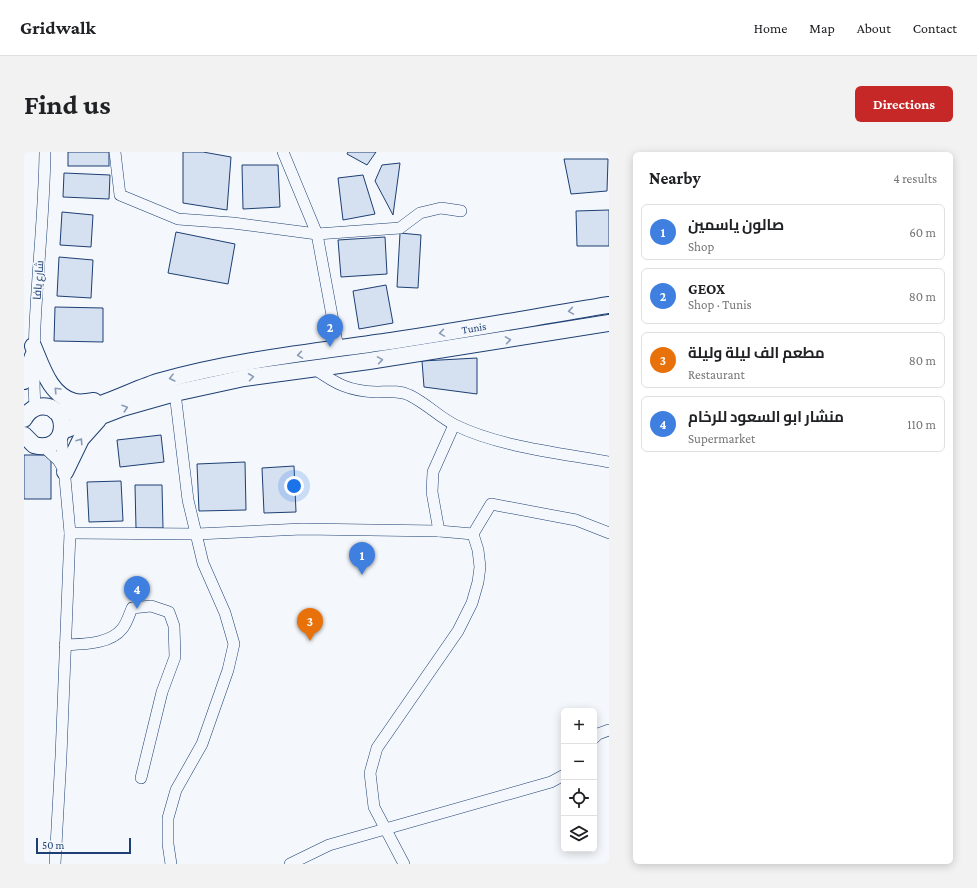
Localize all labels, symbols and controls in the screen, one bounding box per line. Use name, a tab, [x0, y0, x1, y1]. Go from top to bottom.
text: Gridwalk	[20, 17, 96, 38]
text: Home	[754, 20, 787, 36]
text: Map	[809, 20, 835, 36]
text: About	[857, 20, 891, 36]
text: Contact	[913, 20, 957, 36]
button: Directions	[855, 86, 953, 122]
text: Find us	[24, 89, 111, 120]
text: Nearby	[649, 169, 701, 188]
text: 4 results	[893, 171, 937, 186]
text: صالون ياسمين	[688, 217, 784, 233]
text: 1	[661, 225, 665, 240]
text: 60 m	[909, 225, 936, 240]
text: Shop	[688, 239, 714, 254]
street label: شارع يافا	[31, 260, 47, 300]
text: GEOX	[688, 281, 725, 297]
text: 2	[660, 289, 666, 304]
text: 80 m	[909, 289, 936, 304]
text: Shop · Tunis	[688, 297, 752, 312]
one-way arrow	[567, 306, 574, 315]
pin: 2	[317, 314, 343, 347]
street label: Tunis	[461, 320, 487, 336]
one-way arrow	[439, 328, 445, 336]
one-way arrow	[505, 336, 511, 345]
text: مطعم الف ليلة وليلة	[688, 345, 825, 361]
one-way arrow	[297, 350, 303, 358]
text: 3	[660, 353, 666, 368]
text: 80 m	[909, 353, 936, 368]
one-way arrow	[377, 356, 383, 365]
text: Restaurant	[688, 367, 745, 382]
one-way arrow	[169, 373, 176, 382]
one-way arrow	[248, 373, 254, 382]
one-way arrow	[54, 387, 61, 395]
one-way arrow	[121, 404, 128, 413]
text: منشار ابو السعود للرخام	[688, 409, 844, 425]
text: 4	[659, 417, 667, 432]
text: 110 m	[907, 417, 936, 432]
text: Supermarket	[688, 431, 755, 446]
one-way arrow	[75, 439, 82, 446]
your location	[284, 476, 304, 496]
pin: 1	[349, 542, 375, 575]
pin: 4	[124, 576, 150, 609]
pin: 3	[297, 608, 323, 641]
map controls	[561, 708, 597, 852]
button: +	[561, 708, 597, 744]
button: −	[561, 744, 597, 780]
button: locate	[561, 780, 597, 816]
button: layers	[561, 816, 597, 852]
scale bar	[36, 836, 131, 855]
text: 50 m	[42, 839, 64, 851]

